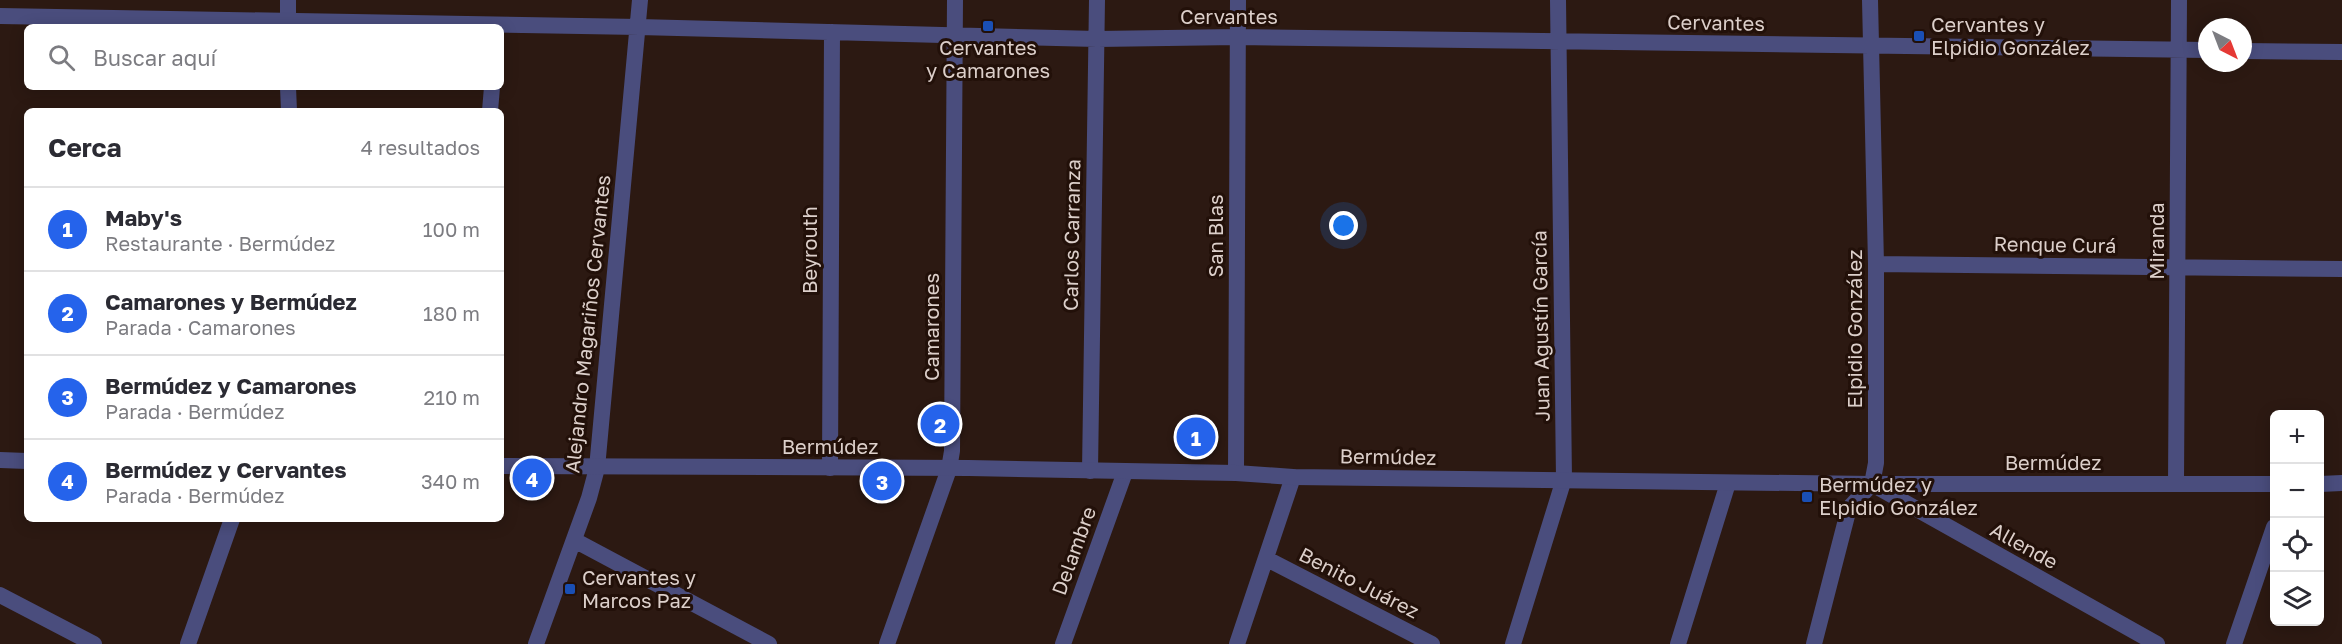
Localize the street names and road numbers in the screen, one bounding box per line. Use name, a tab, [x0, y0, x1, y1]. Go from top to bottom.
street label: Cervantes	[1180, 4, 1278, 28]
street label: Cervantes	[1667, 9, 1765, 35]
street label: Carlos Carranza	[1058, 159, 1084, 311]
street label: Alejandro Magariños Cervantes	[559, 174, 615, 474]
street label: San Blas	[1203, 194, 1227, 278]
street label: Miranda	[2144, 202, 2168, 280]
street label: Beyrouth	[797, 206, 821, 294]
street label: Juan Agustín García	[1526, 230, 1554, 422]
street label: Renque Curá	[1993, 231, 2117, 257]
street label: Elpidio González	[1842, 250, 1866, 408]
street label: Camarones	[919, 273, 943, 381]
street label: Bermúdez	[782, 434, 878, 458]
street label: Bermúdez	[1339, 443, 1437, 469]
street label: Bermúdez	[2005, 450, 2101, 474]
street label: Delambre	[1046, 503, 1100, 598]
street label: Allende	[1987, 517, 2062, 573]
street label: Benito Juárez	[1295, 542, 1424, 623]

